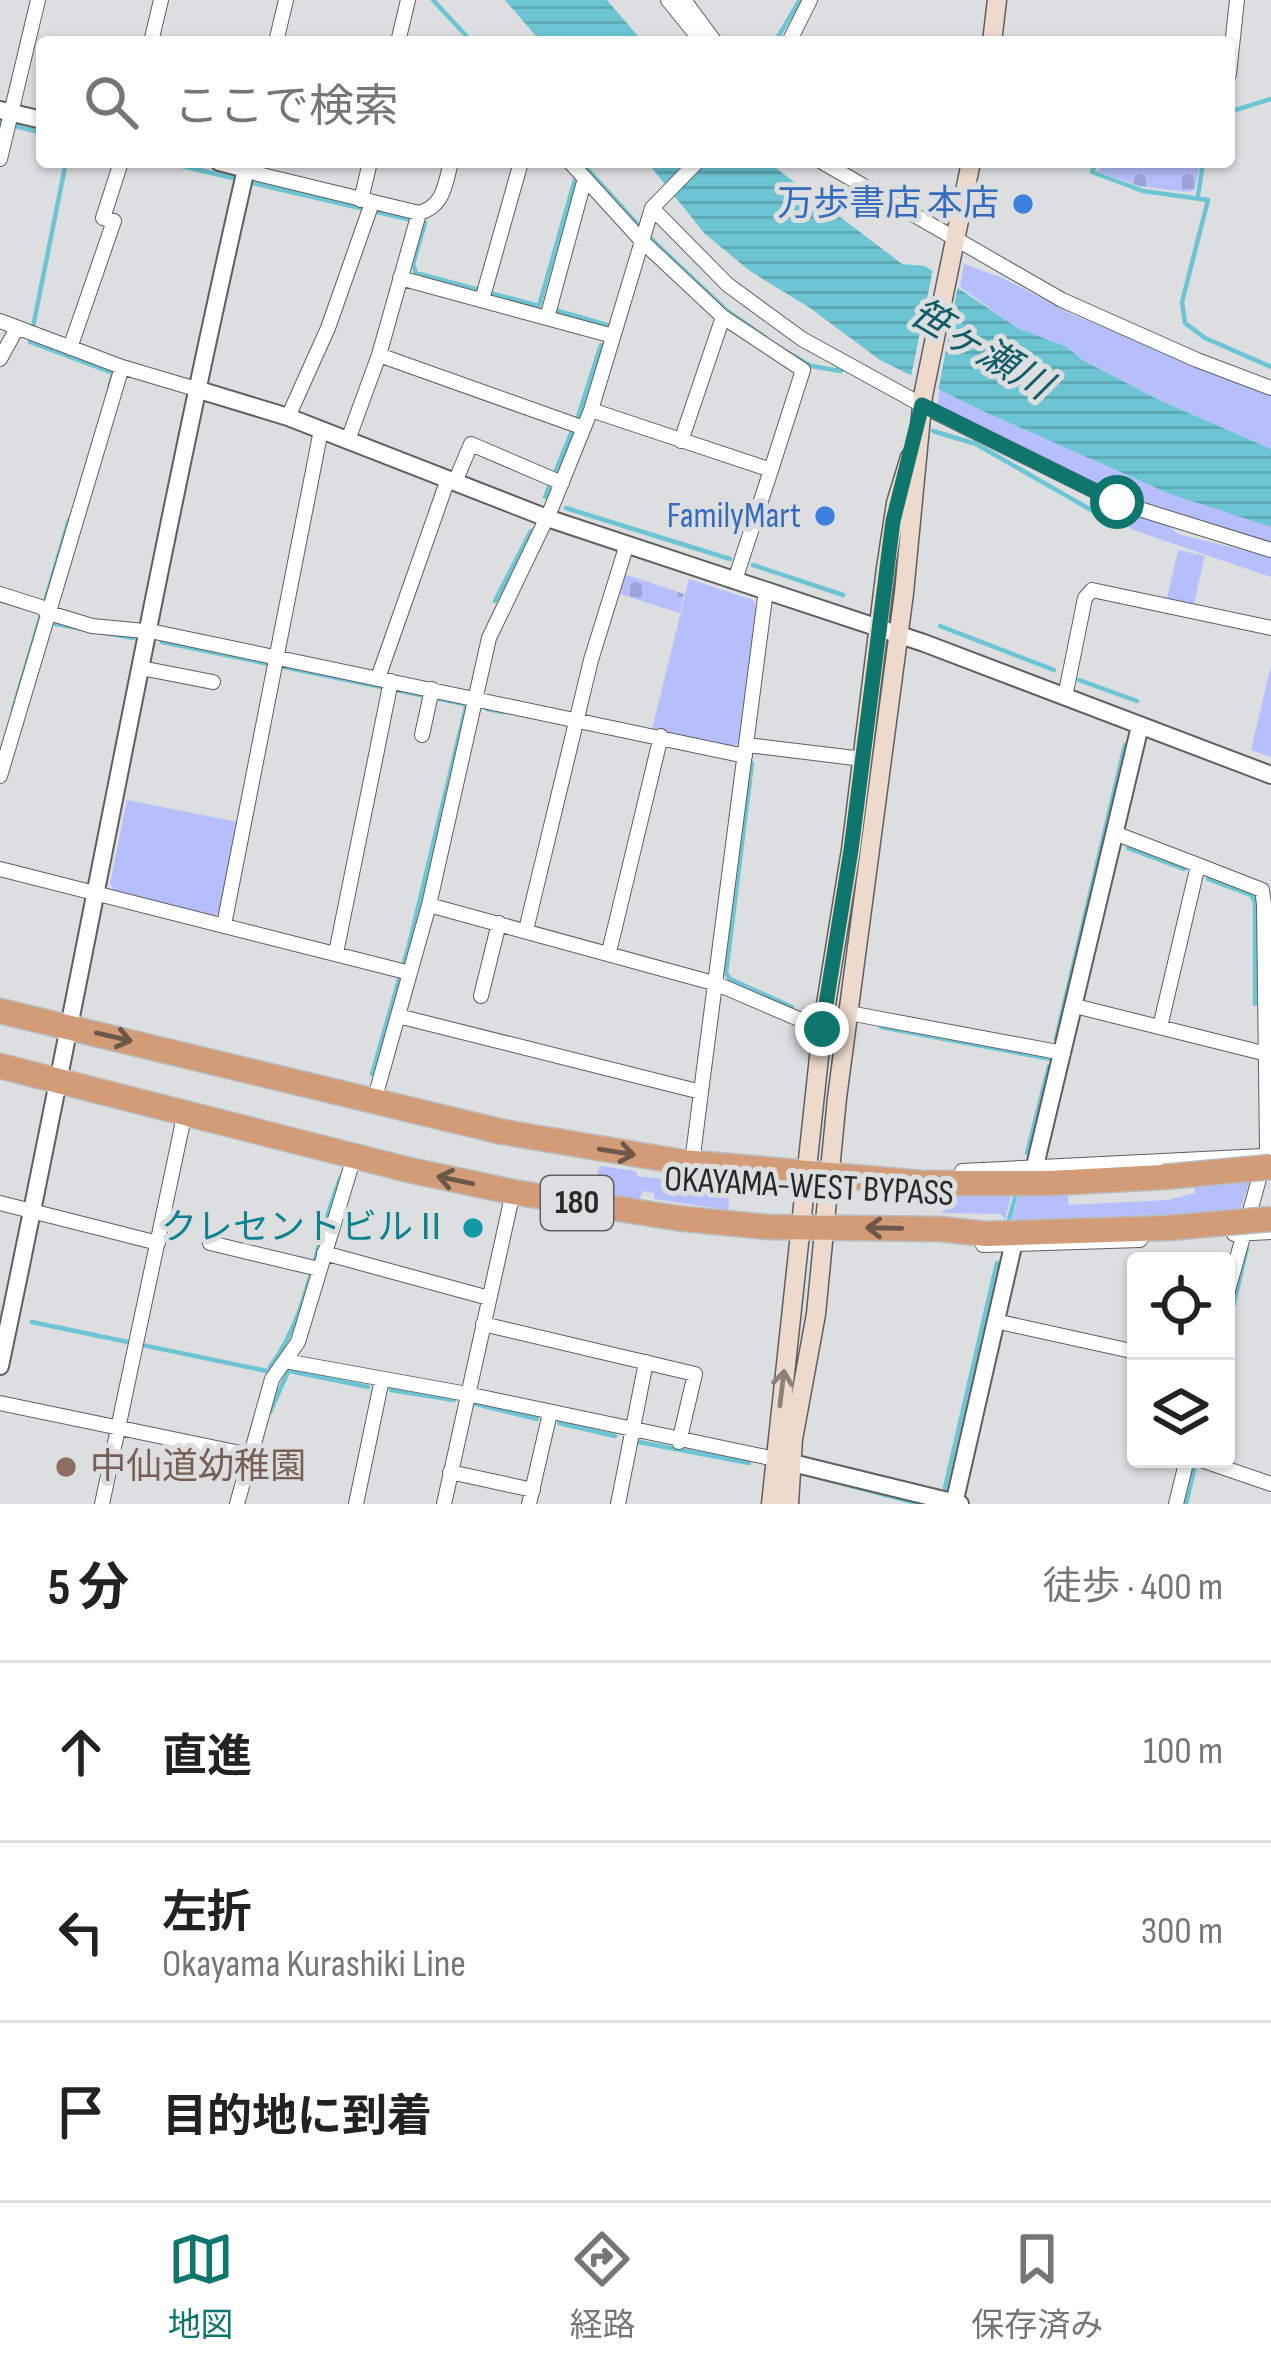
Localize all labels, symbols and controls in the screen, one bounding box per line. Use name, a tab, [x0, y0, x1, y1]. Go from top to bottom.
search box	[36, 36, 1235, 168]
icon: search	[78, 69, 144, 135]
text: ここで検索	[174, 80, 399, 135]
place label: 万歩書店 本店	[777, 183, 999, 226]
marker: 万歩書店 本店	[1010, 191, 1036, 217]
water label: 笹ヶ瀬川	[901, 290, 1062, 412]
route start	[1090, 475, 1144, 529]
place label: FamilyMart	[667, 495, 801, 538]
marker: FamilyMart	[812, 503, 838, 529]
route end	[795, 1002, 849, 1056]
one-way arrow	[94, 1026, 132, 1049]
one-way arrow	[596, 1142, 635, 1165]
street label: OKAYAMA-WEST BYPASS	[663, 1158, 955, 1216]
one-way arrow	[437, 1168, 476, 1190]
road number: 180	[541, 1176, 613, 1230]
place label: クレセントビルⅡ	[161, 1207, 449, 1250]
marker: クレセントビルⅡ	[460, 1215, 486, 1241]
one-way arrow	[865, 1216, 904, 1239]
map controls	[1127, 1252, 1235, 1468]
button: locate	[1127, 1252, 1235, 1360]
button: layers	[1127, 1360, 1235, 1468]
one-way arrow	[771, 1369, 793, 1408]
place label: 中仙道幼稚園	[90, 1446, 306, 1489]
marker: 中仙道幼稚園	[53, 1454, 79, 1480]
text: 5 分	[48, 1558, 129, 1619]
text: 徒歩 · 400 m	[1043, 1564, 1223, 1611]
icon: ahead	[48, 1719, 114, 1785]
text: 100 m	[1143, 1728, 1223, 1775]
text: 直進	[162, 1730, 252, 1785]
text: 左折	[162, 1886, 252, 1941]
icon: left	[48, 1899, 114, 1965]
text: 300 m	[1141, 1908, 1223, 1955]
text: Okayama Kurashiki Line	[162, 1941, 466, 1988]
icon: arrive	[48, 2079, 114, 2145]
text: 目的地に到着	[162, 2090, 432, 2145]
tab: 地図	[168, 2226, 234, 2346]
tab: 経路	[569, 2226, 635, 2346]
tab: 保存済み	[971, 2226, 1103, 2346]

